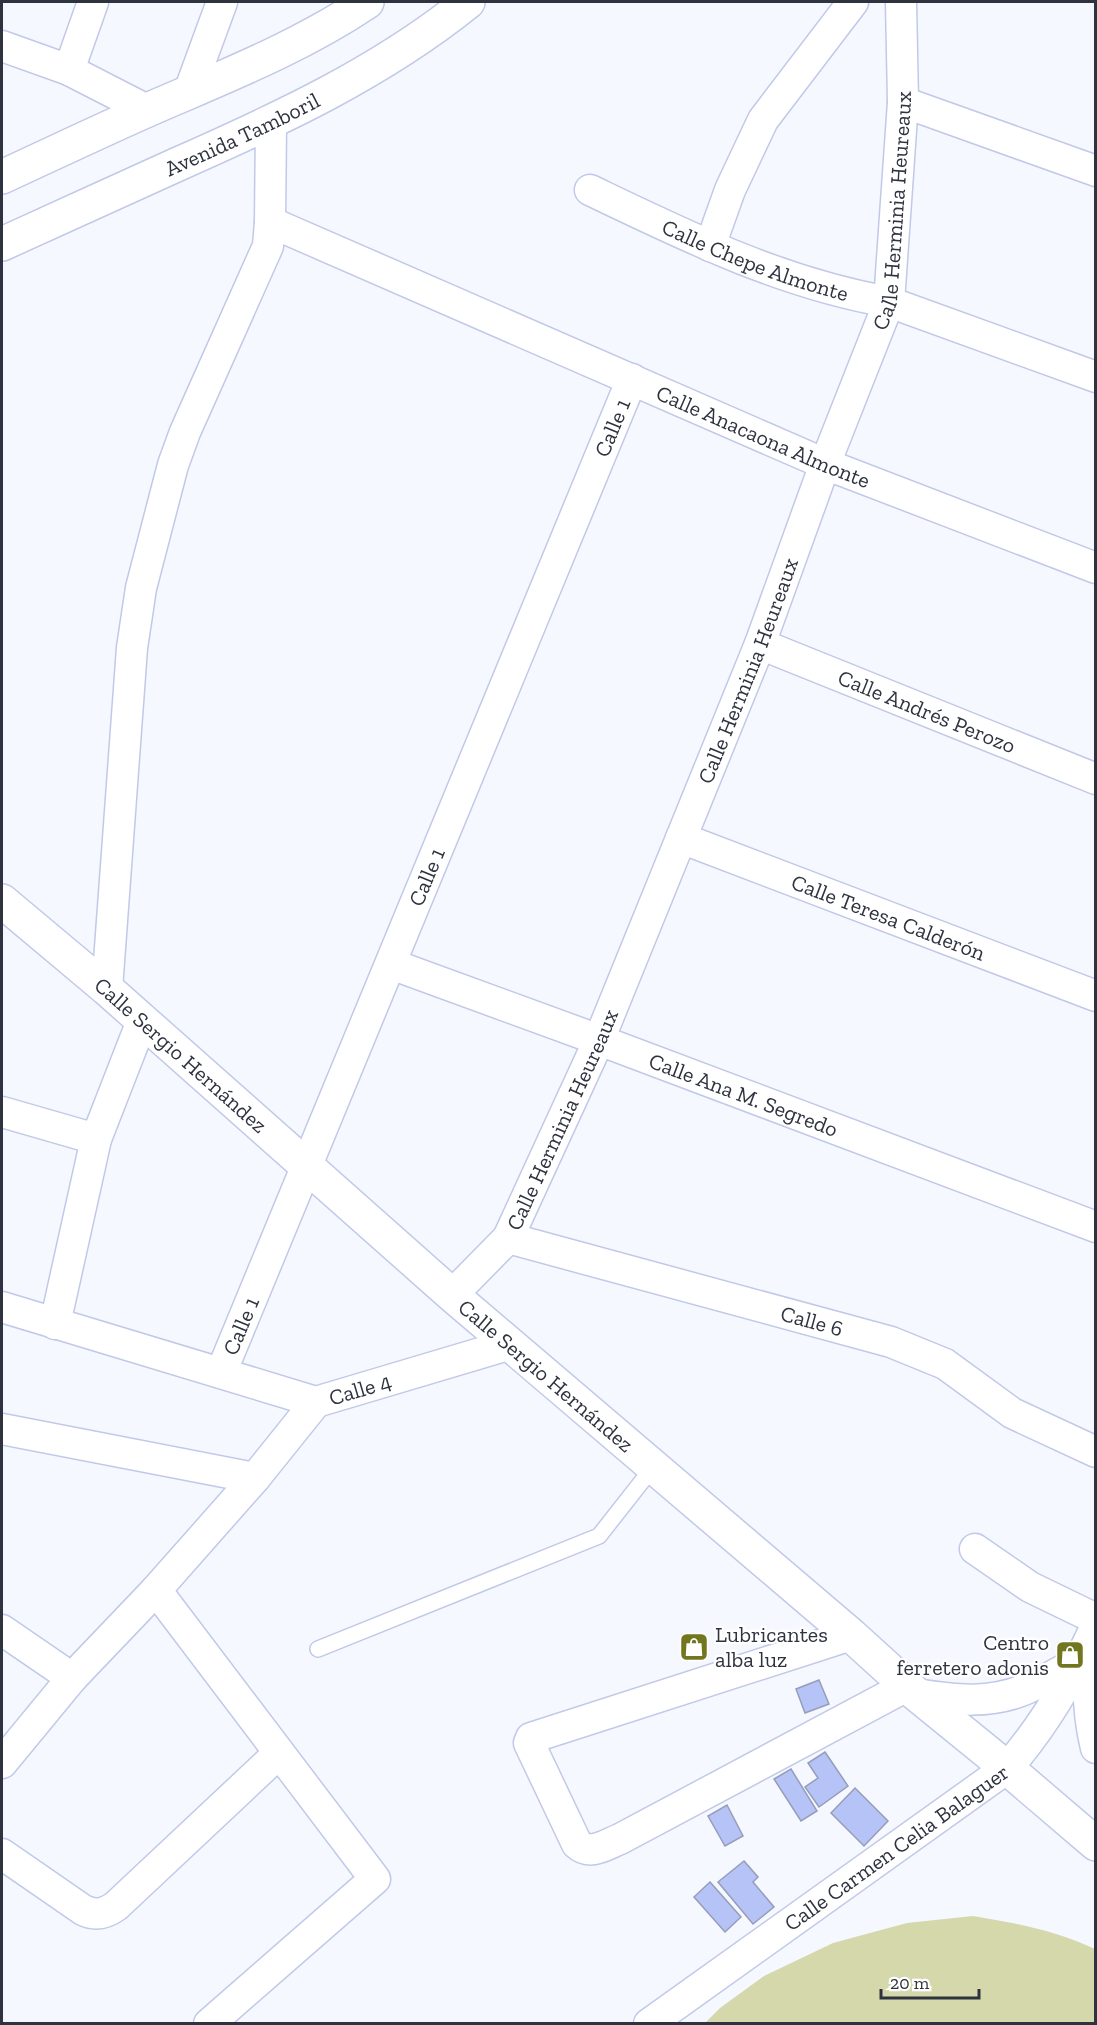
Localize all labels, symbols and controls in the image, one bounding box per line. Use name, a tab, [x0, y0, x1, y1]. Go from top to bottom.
street label: Avenida Tamboril	[161, 86, 324, 182]
street label: Calle Herminia Heureaux	[866, 91, 917, 334]
street label: Calle Chepe Almonte	[658, 213, 851, 307]
street label: Calle Anacaona Almonte	[652, 379, 874, 494]
street label: Calle 1	[588, 394, 636, 461]
street label: Calle Herminia Heureaux	[691, 554, 803, 787]
street label: Calle Andrés Perozo	[834, 663, 1020, 759]
street label: Calle 1	[402, 843, 450, 910]
street label: Calle Teresa Calderón	[788, 868, 990, 966]
street label: Calle Sergio Hernández	[89, 971, 273, 1138]
street label: Calle Herminia Heureaux	[500, 1005, 624, 1234]
street label: Calle Ana M. Segredo	[645, 1047, 842, 1142]
street label: Calle 1	[216, 1292, 265, 1359]
street label: Calle Sergio Hernández	[453, 1293, 640, 1458]
street label: Calle 6	[778, 1299, 846, 1342]
street label: Calle 4	[326, 1367, 395, 1411]
place label: Lubricantes alba luz	[715, 1621, 828, 1673]
place label: Centro ferretero adonis	[897, 1629, 1049, 1681]
shop icon: Lubricantes alba luz	[678, 1631, 710, 1663]
shop icon: Centro ferretero adonis	[1054, 1639, 1086, 1671]
street label: Calle Carmen Celia Balaguer	[779, 1758, 1014, 1937]
scale bar	[881, 1962, 978, 2000]
text: 20 m	[890, 1972, 930, 1994]

